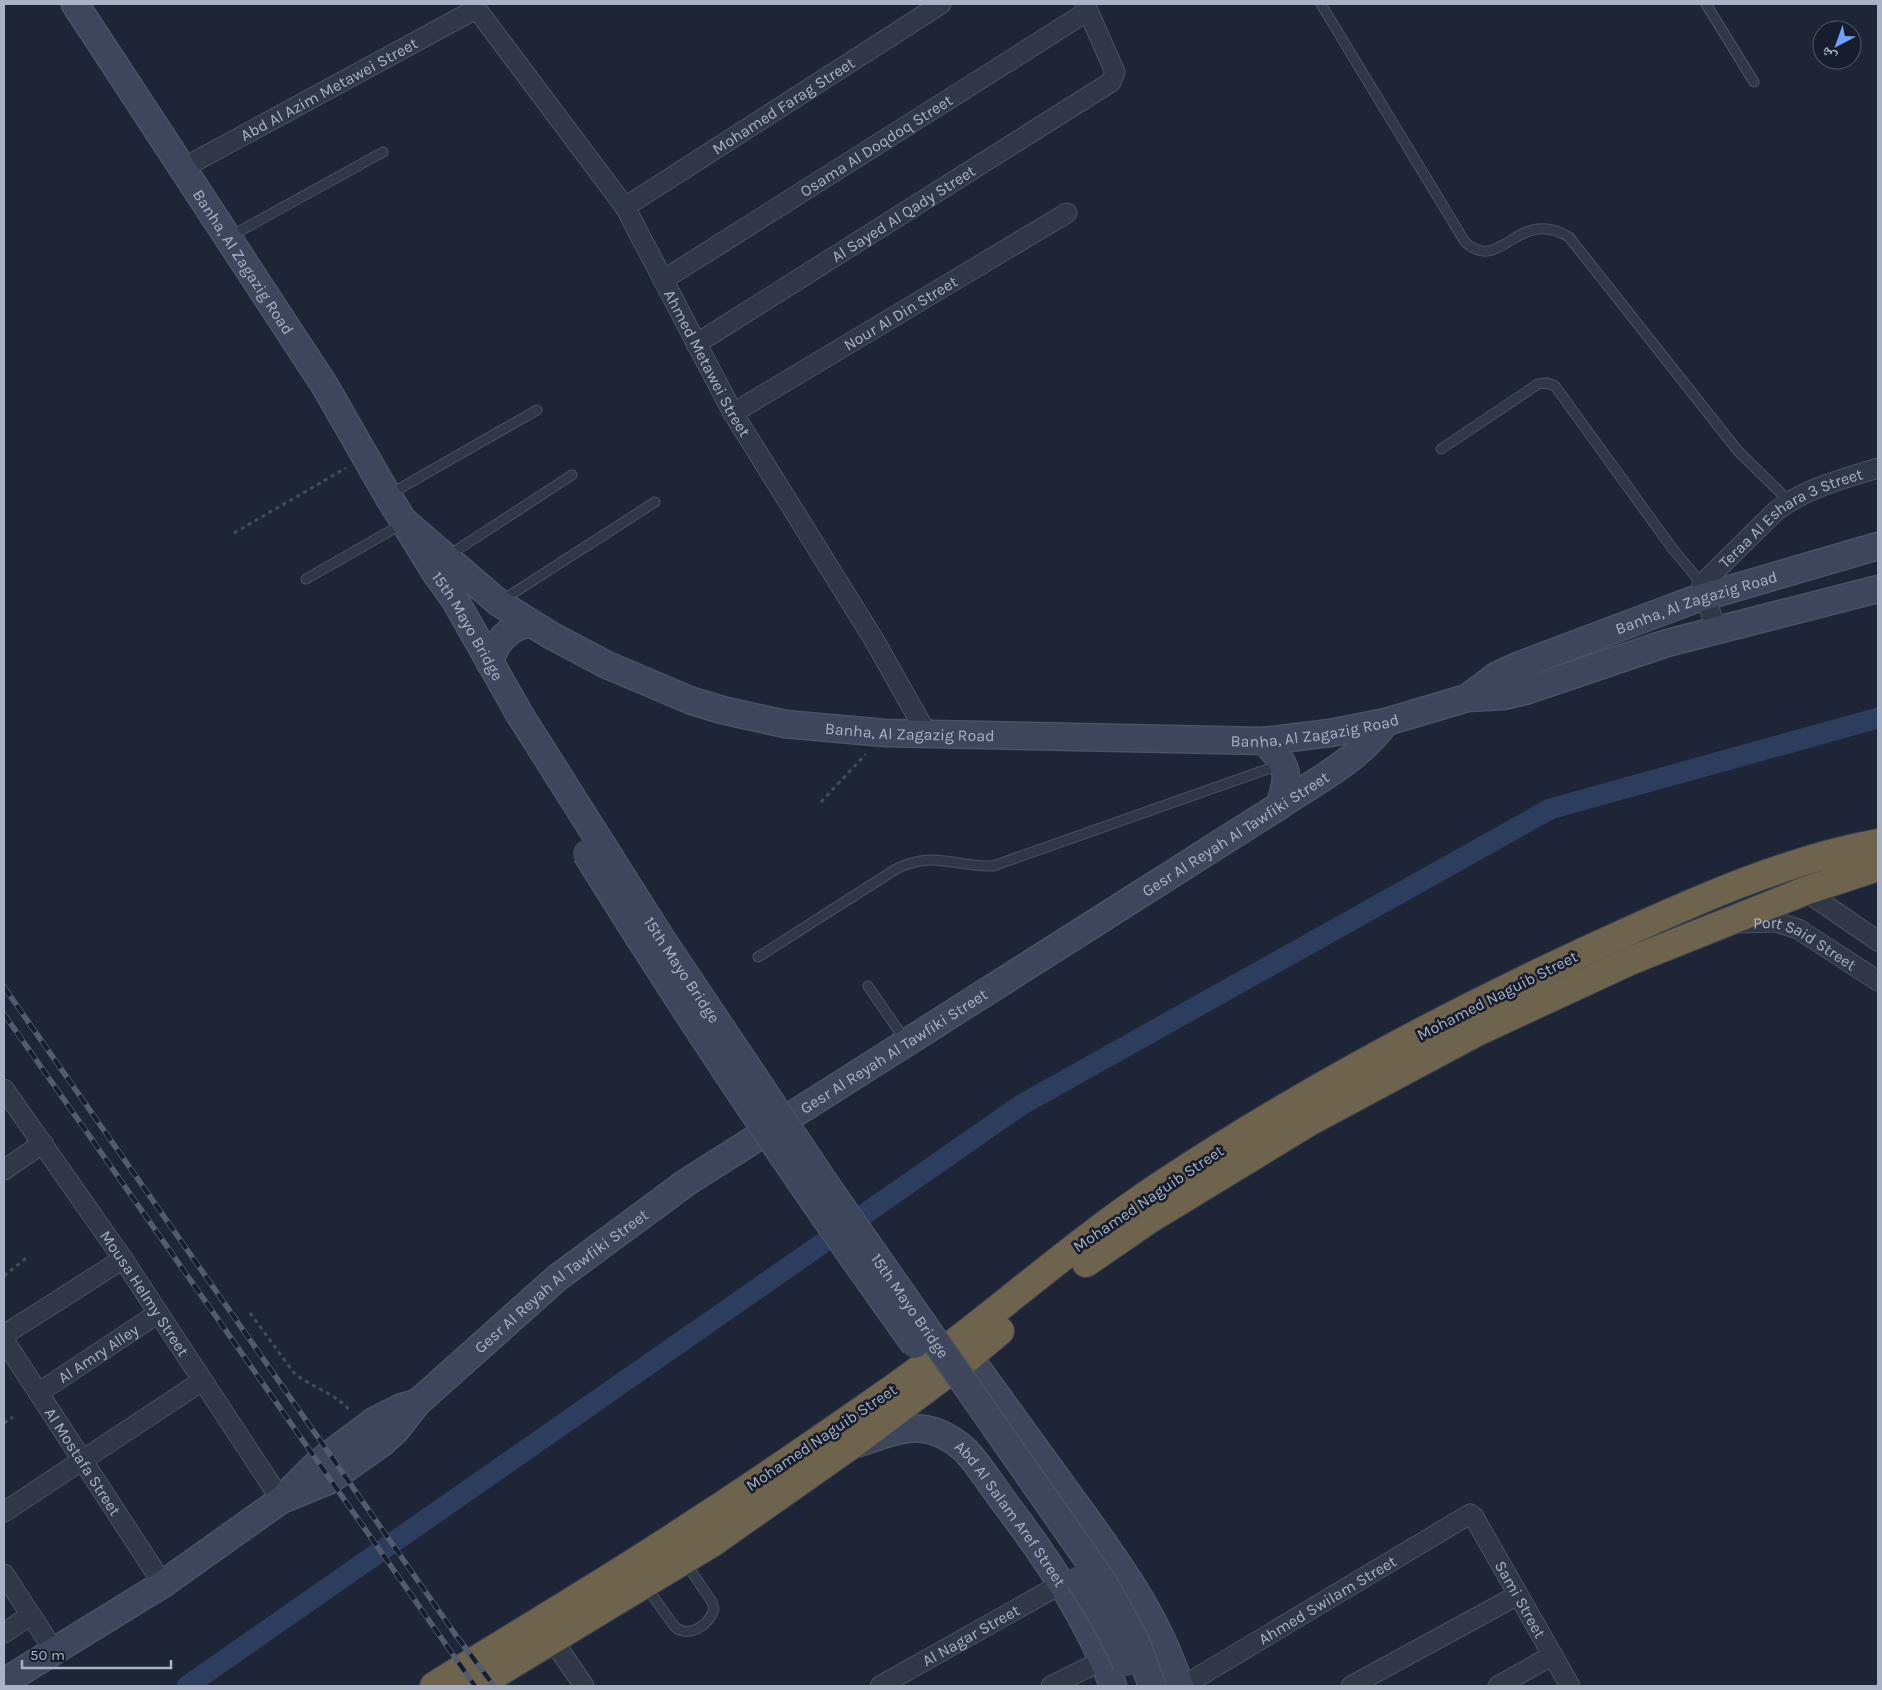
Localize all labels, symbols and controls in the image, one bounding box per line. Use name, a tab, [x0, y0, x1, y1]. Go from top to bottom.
north arrow	[1812, 20, 1862, 70]
street label: Abd Al Azim Metawei Street	[237, 33, 421, 145]
text: ش	[1818, 43, 1840, 66]
street label: Mohamed Farag Street	[709, 53, 858, 159]
street label: Osama Al Doqdoq Street	[796, 90, 956, 201]
street label: Al Sayed Al Qady Street	[828, 161, 979, 266]
street label: Banha, Al Zagazig Road	[189, 186, 298, 338]
street label: Nour Al Din Street	[840, 272, 961, 355]
street label: Ahmed Metawei Street	[660, 286, 754, 440]
street label: Teraa Al Eshara 3 Street	[1715, 464, 1865, 572]
street label: Banha, Al Zagazig Road	[1613, 567, 1780, 638]
street label: 15th Mayo Bridge	[428, 568, 507, 684]
street label: Banha, Al Zagazig Road	[1231, 710, 1401, 752]
street label: Banha, Al Zagazig Road	[824, 719, 995, 745]
street label: Gesr Al Reyah Al Tawfiki Street	[1138, 767, 1333, 901]
street label: 15th Mayo Bridge	[640, 913, 724, 1027]
street label: Port Said Street	[1753, 913, 1860, 974]
street label: Mohamed Naguib Street	[1414, 947, 1581, 1044]
street label: Gesr Al Reyah Al Tawfiki Street	[797, 985, 991, 1118]
street label: Mohamed Naguib Street	[1069, 1141, 1227, 1256]
street label: Gesr Al Reyah Al Tawfiki Street	[471, 1205, 652, 1357]
street label: Mousa Helmy Street	[96, 1227, 193, 1360]
street label: 15th Mayo Bridge	[867, 1250, 953, 1362]
street label: Al Amry Alley	[54, 1320, 143, 1387]
street label: Mohamed Naguib Street	[742, 1380, 900, 1495]
street label: Al Mostafa Street	[41, 1404, 125, 1519]
street label: Abd Al Salam Aref Street	[951, 1436, 1070, 1590]
street label: Ahmed Swilam Street	[1255, 1551, 1400, 1649]
street label: Sami Street	[1491, 1557, 1550, 1641]
street label: Al Nagar Street	[919, 1600, 1023, 1670]
scale bar	[22, 1638, 171, 1670]
text: 50 m	[30, 1646, 65, 1664]

